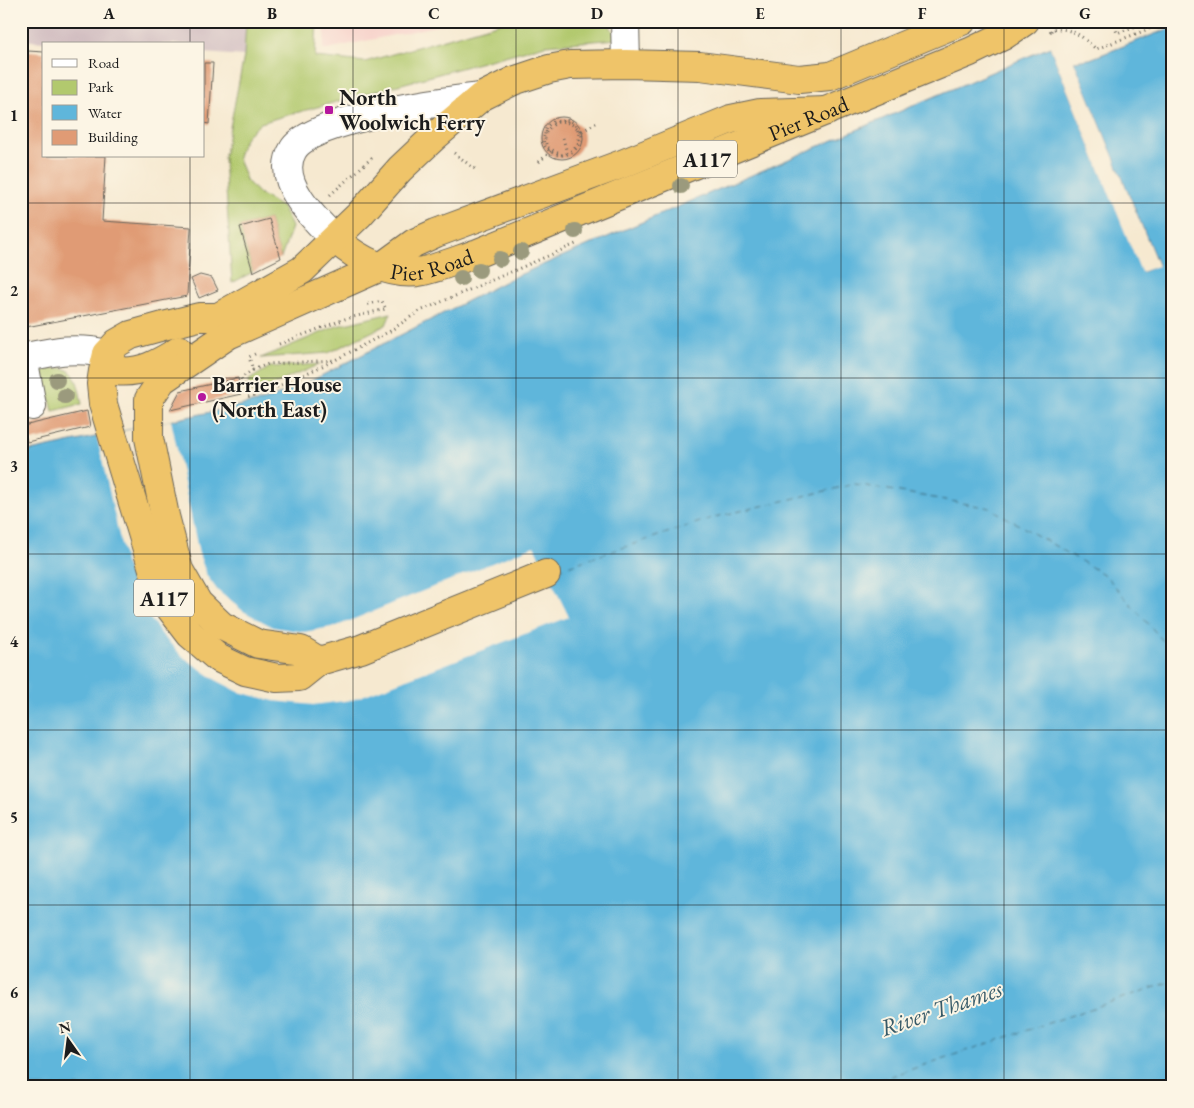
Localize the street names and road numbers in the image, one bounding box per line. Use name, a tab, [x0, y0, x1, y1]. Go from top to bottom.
street label: Pier Road	[764, 89, 853, 147]
road number: A117	[677, 140, 737, 178]
street label: Pier Road	[388, 241, 478, 287]
road number: A117	[134, 580, 194, 616]

